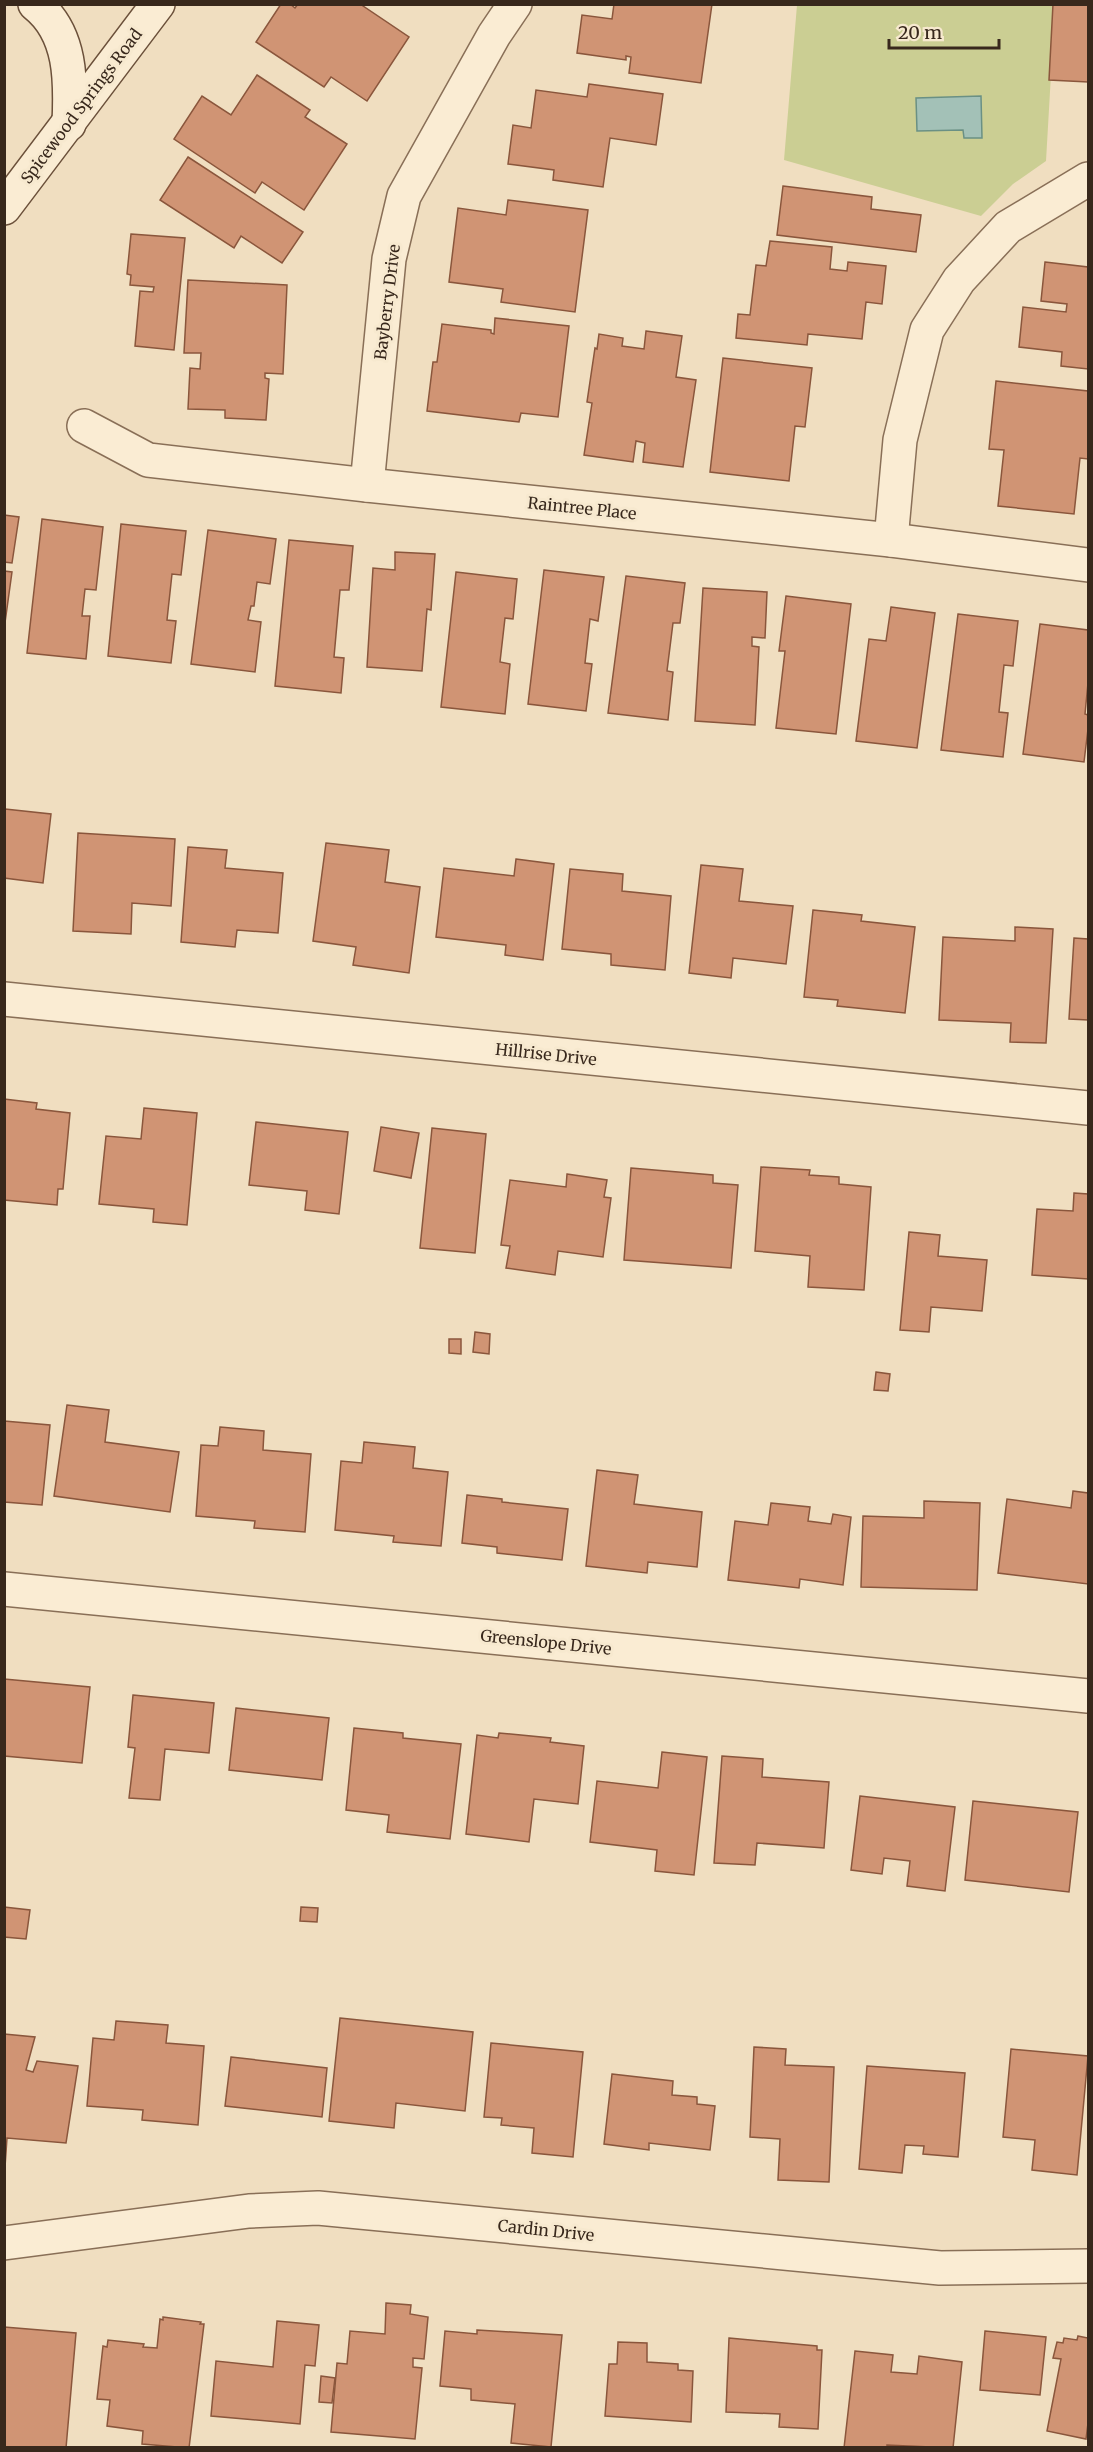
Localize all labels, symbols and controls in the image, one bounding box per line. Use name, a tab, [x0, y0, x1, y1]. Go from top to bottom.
scale bar	[889, 12, 998, 50]
text: 20 m	[898, 21, 942, 44]
street label: Spicewood Springs Road	[16, 24, 146, 188]
street label: Bayberry Drive	[370, 243, 404, 361]
street label: Raintree Place	[527, 492, 637, 524]
street label: Hillrise Drive	[494, 1039, 598, 1069]
street label: Greenslope Drive	[479, 1625, 613, 1659]
street label: Cardin Drive	[497, 2215, 595, 2245]

